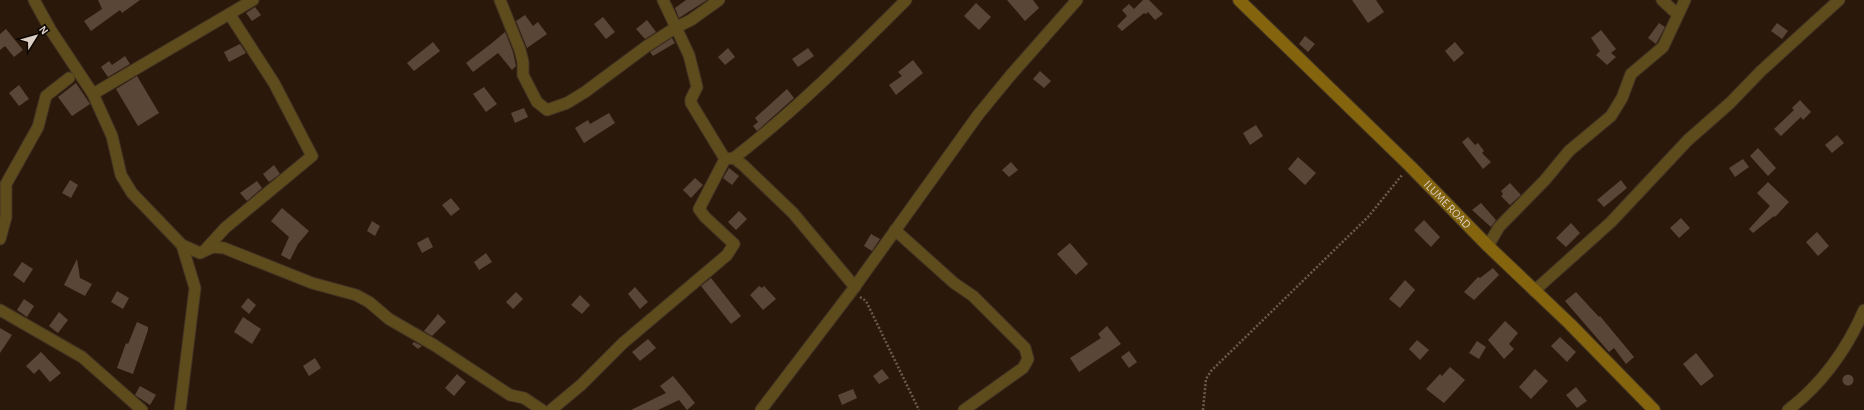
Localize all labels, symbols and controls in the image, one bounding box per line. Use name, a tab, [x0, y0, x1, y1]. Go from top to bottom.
north arrow	[16, 16, 56, 56]
text: N	[37, 24, 50, 37]
street label: ILUME ROAD	[1422, 178, 1473, 231]

